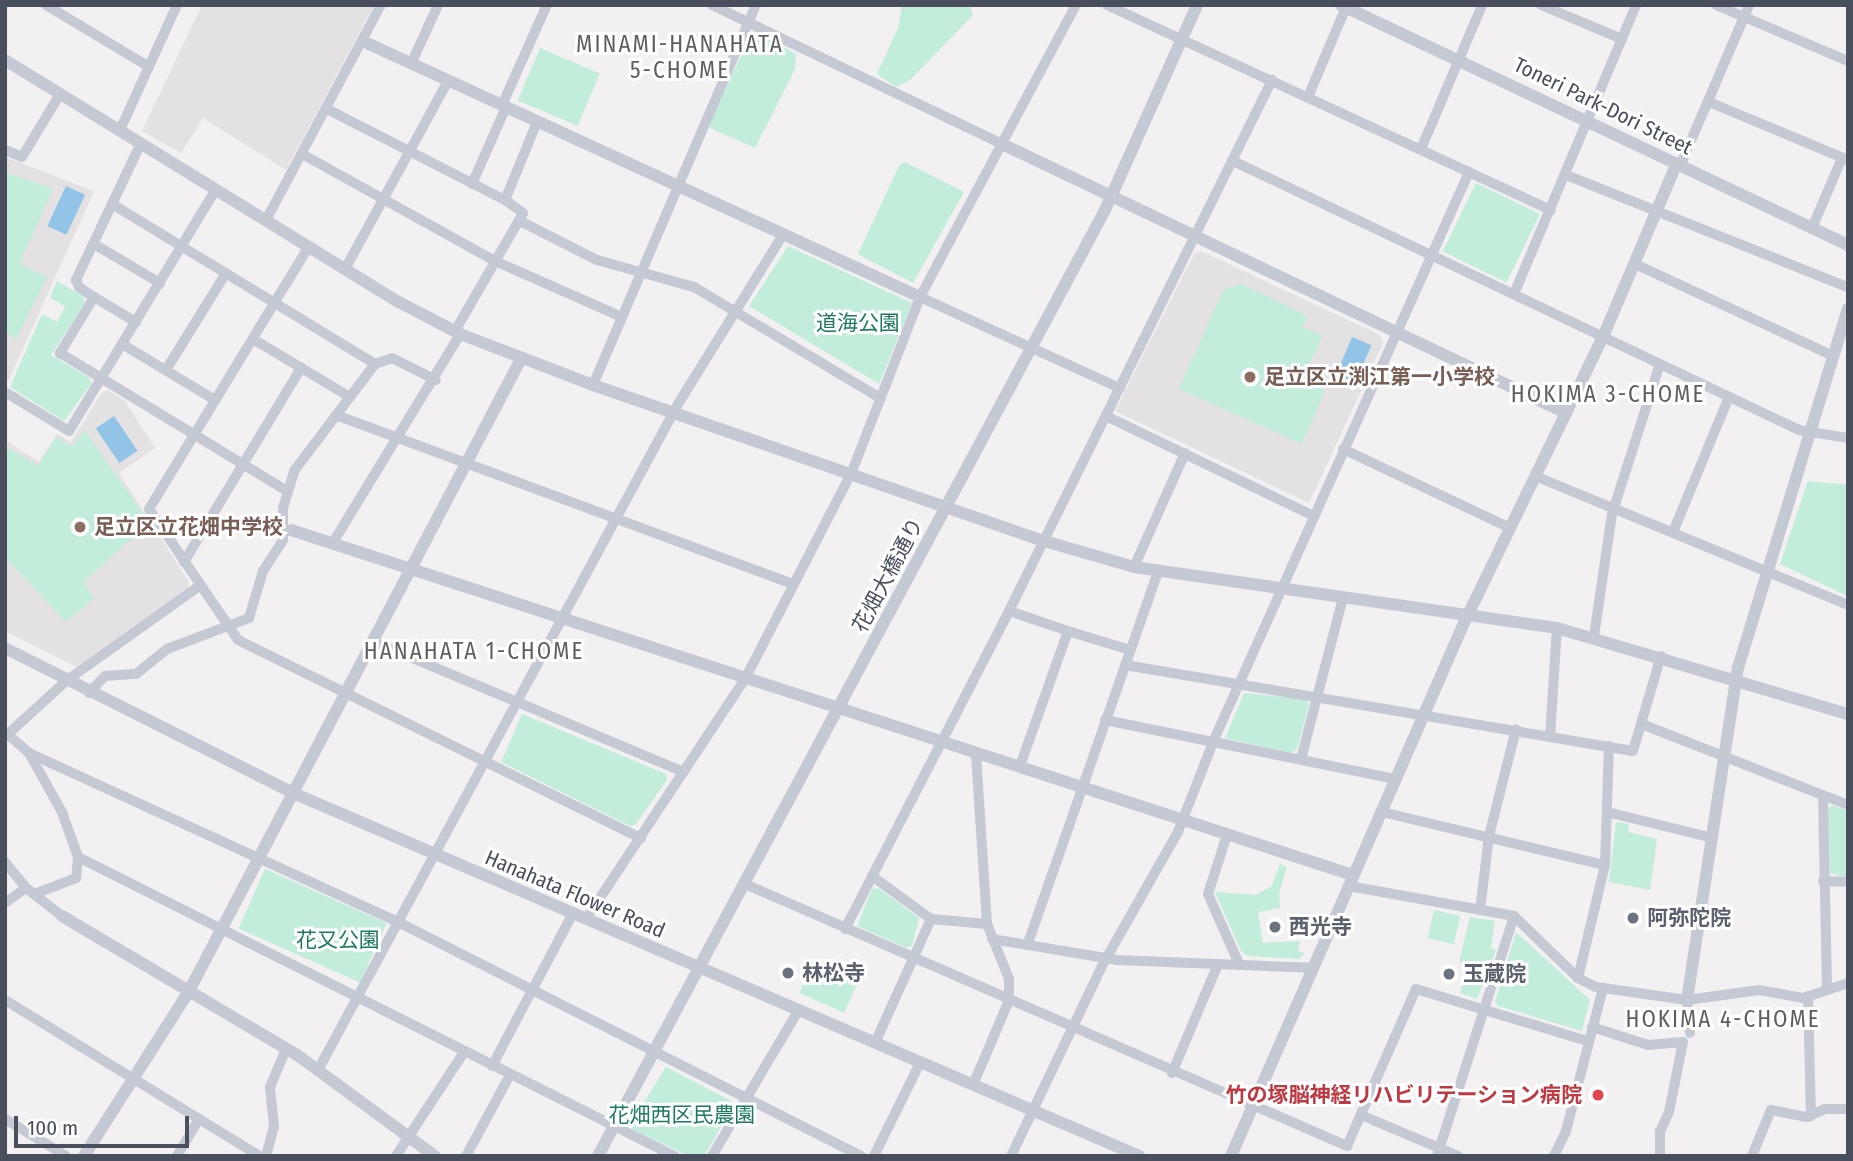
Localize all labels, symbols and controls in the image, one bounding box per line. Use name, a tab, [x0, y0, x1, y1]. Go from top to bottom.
district label: MINAMI-HANAHATA 5-CHOME	[578, 30, 782, 84]
street label: Toneri Park-Dori Street	[1510, 52, 1696, 160]
park label: 道海公園	[816, 310, 900, 336]
place label: 足立区立渕江第一小学校	[1264, 364, 1495, 390]
marker: 足立区立渕江第一小学校	[1242, 369, 1258, 385]
district label: HOKIMA 3-CHOME	[1513, 380, 1703, 408]
street label: 花畑大橋通り	[847, 513, 929, 637]
place label: 足立区立花畑中学校	[94, 514, 283, 540]
marker: 足立区立花畑中学校	[72, 519, 88, 535]
district label: HANAHATA 1-CHOME	[366, 637, 582, 665]
street label: Hanahata Flower Road	[481, 845, 669, 943]
place label: 阿弥陀院	[1647, 905, 1731, 931]
marker: 阿弥陀院	[1625, 910, 1641, 926]
place label: 西光寺	[1289, 914, 1352, 940]
marker: 西光寺	[1267, 919, 1283, 935]
park label: 花又公園	[296, 927, 380, 953]
place label: 林松寺	[802, 960, 865, 986]
place label: 玉蔵院	[1463, 961, 1526, 987]
marker: 林松寺	[780, 965, 796, 981]
marker: 玉蔵院	[1441, 966, 1457, 982]
district label: HOKIMA 4-CHOME	[1627, 1005, 1819, 1033]
place label: 竹の塚脳神経リハビリテーション病院	[1225, 1082, 1582, 1108]
marker: 竹の塚脳神経リハビリテーション病院	[1588, 1085, 1608, 1105]
scale bar	[18, 1102, 192, 1146]
park label: 花畑西区民農園	[609, 1102, 755, 1128]
text: 100 m	[27, 1115, 78, 1141]

